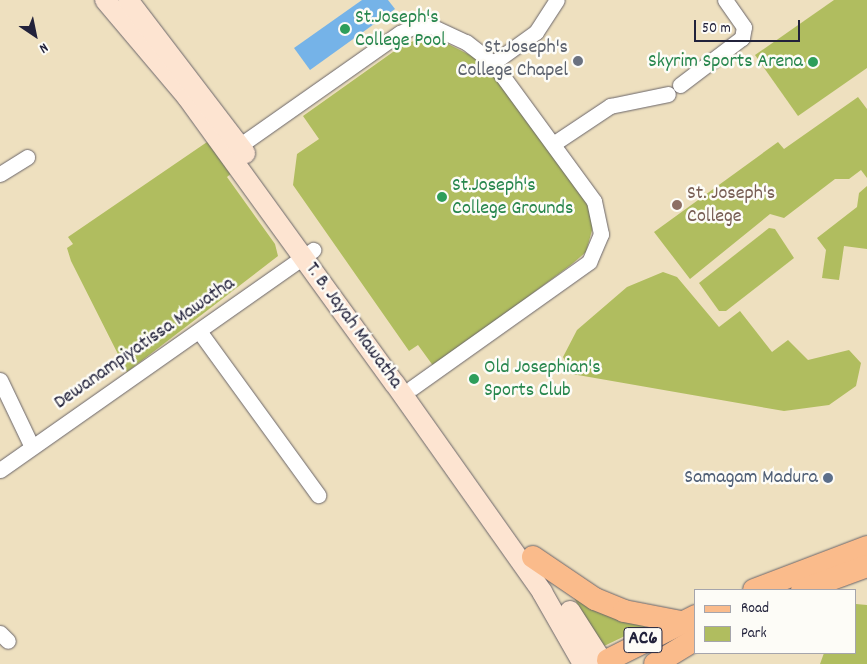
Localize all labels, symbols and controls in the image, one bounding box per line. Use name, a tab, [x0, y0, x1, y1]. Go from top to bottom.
place label: St.Joseph's College Pool	[355, 6, 446, 53]
north arrow	[10, 10, 60, 60]
scale bar	[697, 10, 803, 42]
text: 50 m	[702, 18, 731, 40]
marker: St.Joseph's College Pool	[339, 23, 351, 35]
text: N	[35, 37, 52, 58]
place label: St.Joseph's College Chapel	[458, 37, 568, 84]
place label: Skyrim Sports Arena	[648, 50, 803, 74]
marker: St.Joseph's College Chapel	[572, 55, 584, 67]
marker: Skyrim Sports Arena	[807, 56, 819, 68]
place label: St.Joseph's College Grounds	[452, 174, 573, 221]
place label: St. Joseph's College	[687, 182, 775, 229]
marker: St.Joseph's College Grounds	[436, 191, 448, 203]
marker: St. Joseph's College	[671, 199, 683, 211]
street label: T. B. Jayah Mawatha	[299, 258, 407, 394]
street label: Dewanampiyatissa Mawatha	[50, 272, 240, 416]
place label: Old Josephian's Sports Club	[484, 356, 601, 403]
marker: Old Josephian's Sports Club	[468, 373, 480, 385]
place label: Samagam Madura	[684, 466, 818, 490]
marker: Samagam Madura	[822, 472, 834, 484]
legend	[694, 589, 857, 654]
text: Road	[741, 598, 769, 620]
text: Park	[741, 623, 767, 645]
road number: AC6	[623, 624, 663, 656]

